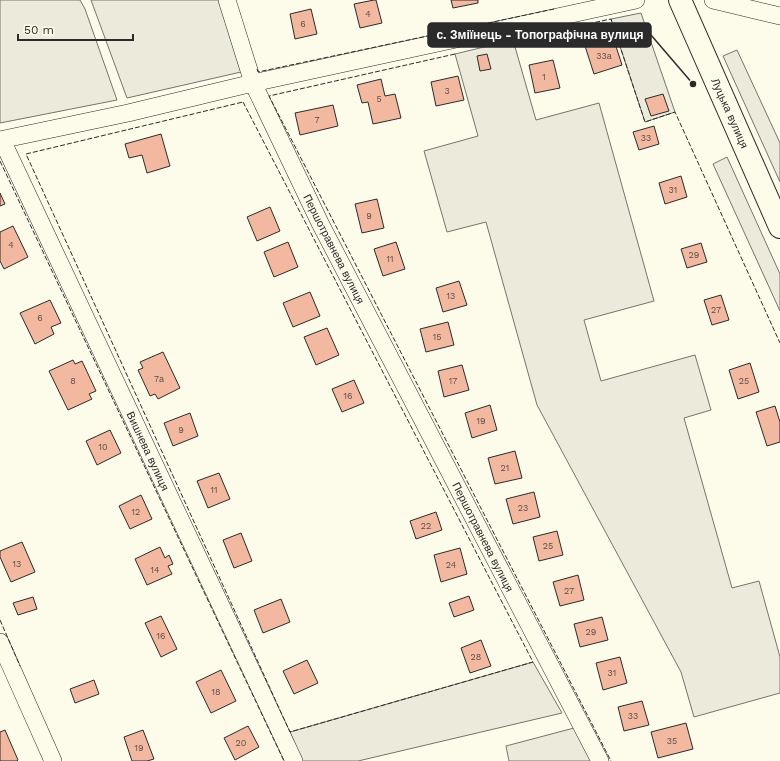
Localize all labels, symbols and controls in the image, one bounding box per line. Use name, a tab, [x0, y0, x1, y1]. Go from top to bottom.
house number: 4	[365, 9, 371, 19]
scale bar	[18, 16, 133, 42]
house number: 6	[300, 19, 306, 29]
text: 50 m	[24, 23, 54, 37]
callout: с. Зміїнець - Топографічна вулиця	[428, 23, 651, 47]
text: с. Зміїнець - Топографічна вулиця	[436, 28, 644, 42]
house number: 33а	[596, 51, 612, 61]
house number: 1	[542, 72, 546, 82]
street label: Луцька вулиця	[708, 76, 751, 150]
house number: 3	[444, 86, 450, 96]
house number: 5	[376, 94, 382, 104]
house number: 7	[314, 115, 320, 125]
house number: 33	[641, 133, 651, 143]
house number: 31	[669, 185, 677, 195]
street label: Першотравнева вулиця	[300, 192, 367, 306]
house number: 9	[366, 211, 372, 221]
house number: 4	[8, 240, 14, 250]
house number: 29	[689, 250, 699, 260]
house number: 11	[386, 254, 394, 264]
house number: 13	[447, 291, 455, 301]
house number: 27	[711, 305, 721, 315]
house number: 6	[37, 313, 43, 323]
house number: 15	[433, 332, 441, 342]
house number: 7а	[154, 374, 164, 384]
house number: 8	[70, 376, 76, 386]
house number: 17	[449, 376, 457, 386]
house number: 25	[739, 376, 749, 386]
house number: 16	[344, 391, 352, 401]
street label: Вишнева вулиця	[124, 410, 172, 493]
house number: 19	[476, 416, 486, 426]
house number: 9	[178, 425, 184, 435]
house number: 10	[98, 442, 108, 452]
house number: 21	[501, 463, 509, 473]
street label: Першотравнева вулиця	[449, 480, 516, 594]
house number: 11	[210, 485, 218, 495]
house number: 23	[518, 503, 528, 513]
house number: 12	[132, 507, 140, 517]
house number: 22	[421, 521, 431, 531]
house number: 25	[543, 541, 553, 551]
house number: 13	[13, 559, 21, 569]
house number: 24	[446, 560, 457, 570]
house number: 14	[150, 565, 160, 575]
house number: 27	[564, 586, 574, 596]
house number: 29	[586, 627, 596, 637]
house number: 16	[157, 631, 165, 641]
house number: 28	[471, 652, 481, 662]
house number: 31	[608, 668, 616, 678]
house number: 18	[211, 687, 221, 697]
house number: 33	[628, 711, 638, 721]
house number: 35	[667, 736, 677, 746]
house number: 20	[236, 738, 247, 748]
house number: 19	[134, 743, 144, 753]

